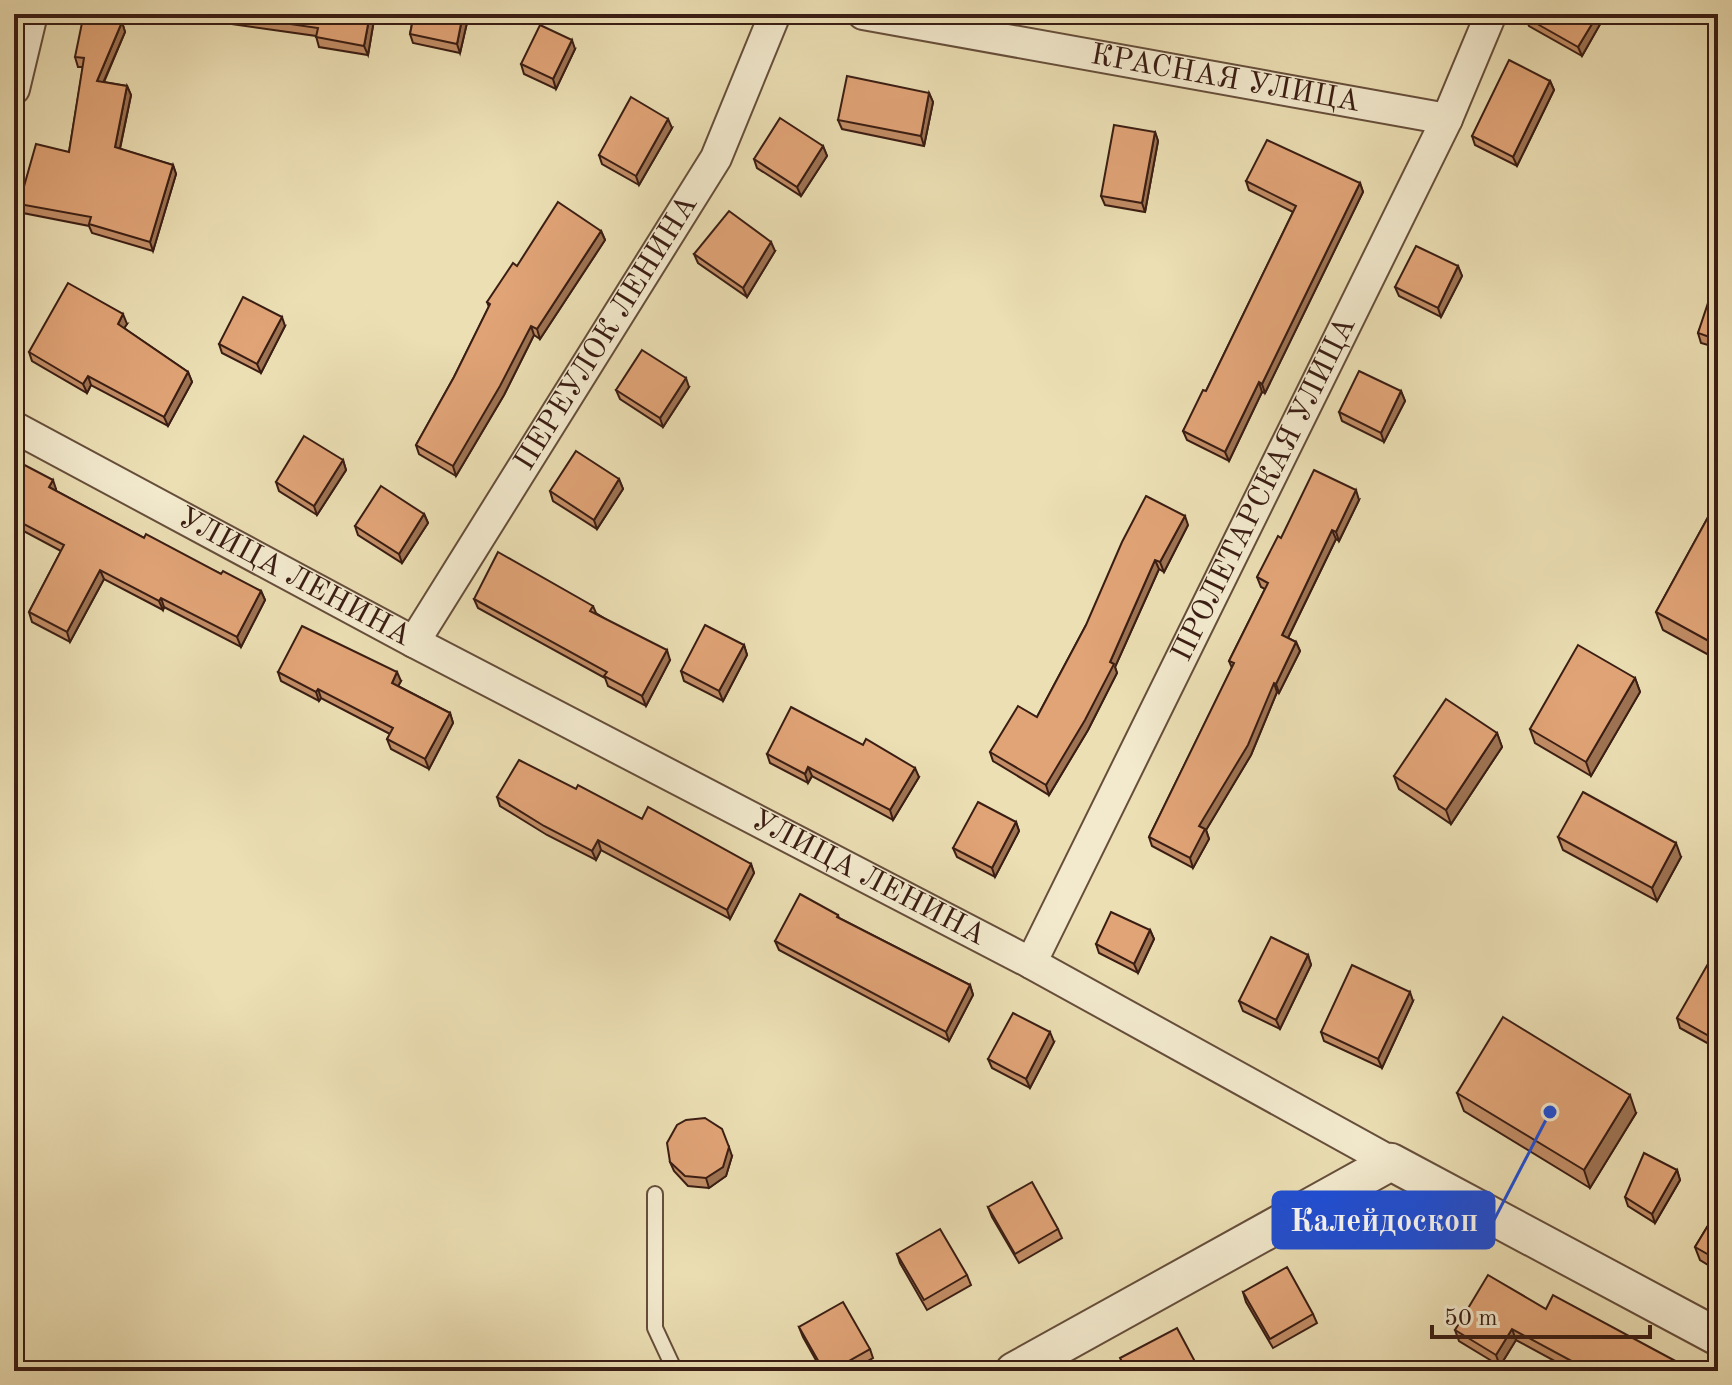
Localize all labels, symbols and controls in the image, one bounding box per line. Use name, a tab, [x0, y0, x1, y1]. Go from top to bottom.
street label: КРАСНАЯ УЛИЦА	[1088, 40, 1362, 118]
street label: ПЕРЕУЛОК ЛЕНИНА	[510, 190, 704, 476]
street label: ПРОЛЕТАРСКАЯ УЛИЦА	[1167, 312, 1362, 666]
street label: УЛИЦА ЛЕНИНА	[173, 503, 416, 652]
street label: УЛИЦА ЛЕНИНА	[746, 805, 990, 952]
callout: Калейдоскоп	[1273, 1192, 1494, 1248]
text: Калейдоскоп	[1290, 1207, 1478, 1239]
scale bar	[1432, 1289, 1650, 1339]
text: 50 m	[1444, 1307, 1498, 1331]

